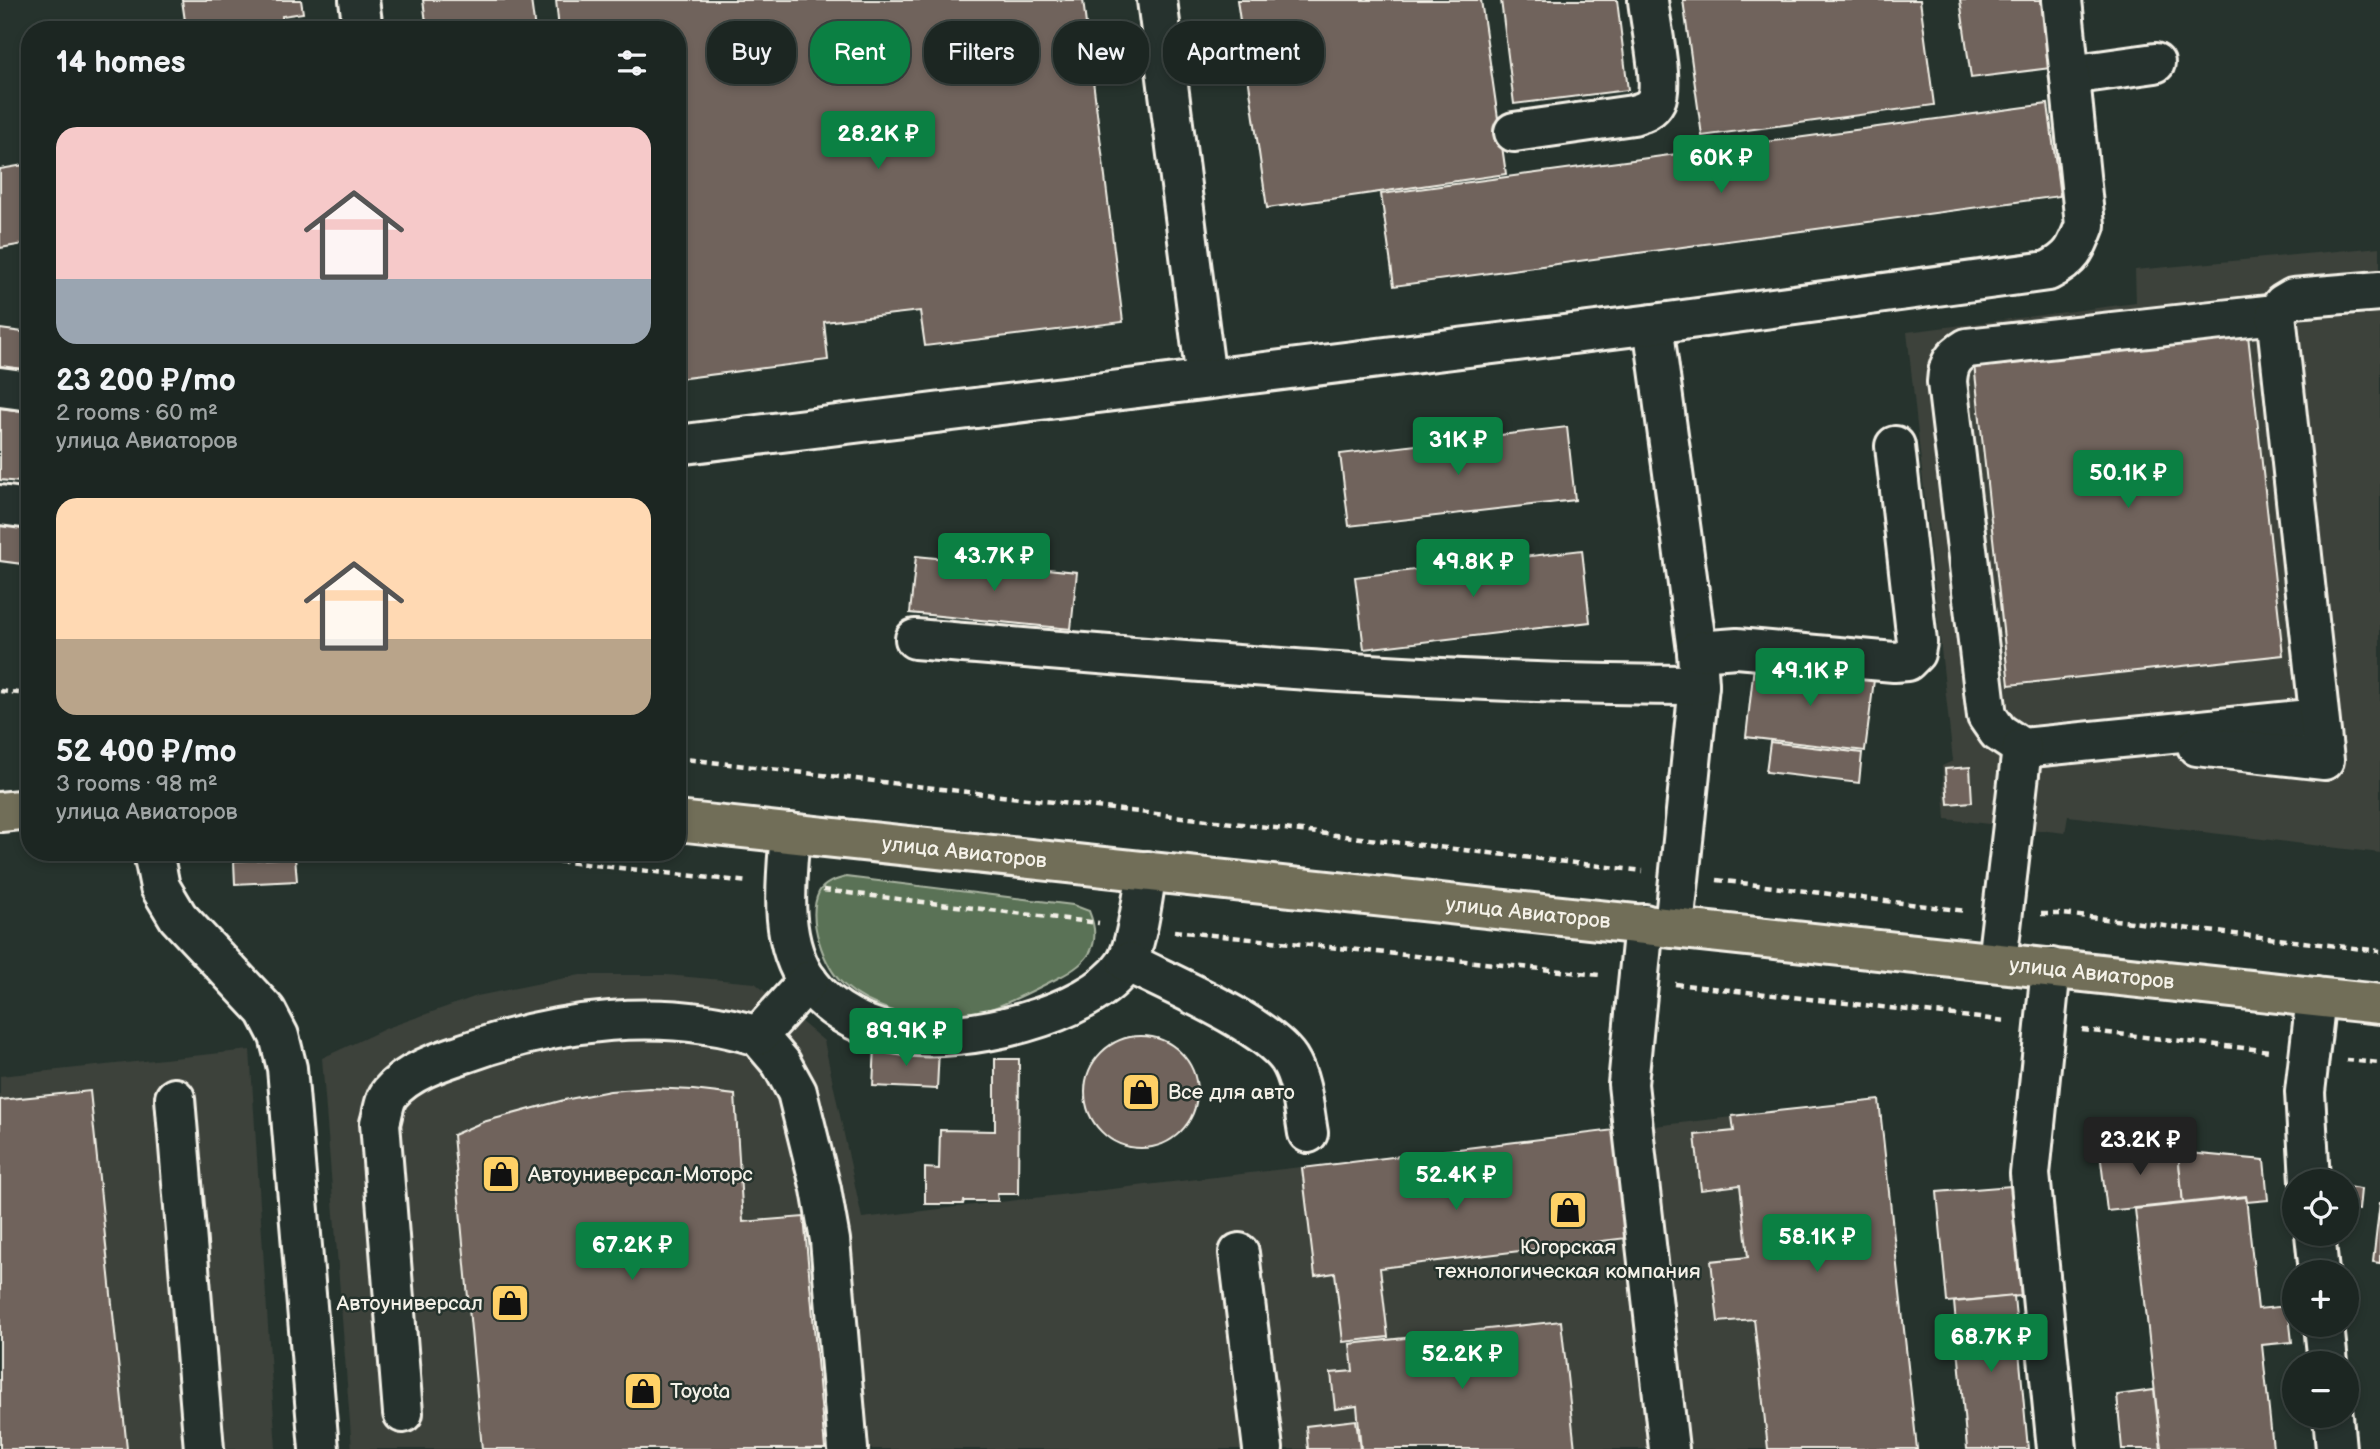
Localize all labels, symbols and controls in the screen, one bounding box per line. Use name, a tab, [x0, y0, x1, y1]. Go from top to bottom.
chip: Buy	[707, 21, 796, 84]
chip: Rent	[810, 21, 910, 84]
chip: Filters	[924, 21, 1039, 84]
chip: New	[1053, 21, 1149, 84]
chip: Apartment	[1163, 21, 1324, 84]
icon: filters	[613, 44, 651, 82]
text: 14 homes	[56, 45, 185, 81]
pin: 28.2K ₽	[813, 111, 943, 171]
text: 28.2K ₽	[837, 120, 919, 148]
pin: 60K ₽	[1672, 136, 1770, 195]
text: 60K ₽	[1689, 144, 1753, 172]
icon: home	[291, 172, 417, 298]
text: 23 200 ₽/mo	[56, 363, 236, 399]
text: 2 rooms · 60 m²	[56, 399, 218, 427]
pin: 31K ₽	[1409, 418, 1507, 477]
text: 31K ₽	[1429, 426, 1487, 454]
text: улица Авиаторов	[56, 427, 238, 455]
pin: 50.1K ₽	[2063, 450, 2193, 510]
text: 50.1K ₽	[2089, 459, 2167, 487]
pin: 43.7K ₽	[929, 534, 1059, 593]
pin: 49.8K ₽	[1408, 540, 1538, 599]
text: 43.7K ₽	[954, 542, 1034, 570]
icon: home	[291, 543, 417, 669]
text: 49.8K ₽	[1432, 548, 1514, 576]
pin: 49.1K ₽	[1745, 648, 1875, 708]
text: 49.1K ₽	[1771, 657, 1849, 685]
text: 52 400 ₽/mo	[56, 734, 237, 770]
text: 3 rooms · 98 m²	[56, 770, 218, 798]
text: улица Авиаторов	[56, 798, 238, 826]
street label: улица Авиаторов	[881, 831, 1048, 874]
street label: улица Авиаторов	[1444, 892, 1612, 934]
street label: улица Авиаторов	[2008, 952, 2176, 995]
pin: 89.9K ₽	[841, 1009, 971, 1068]
text: 89.9K ₽	[865, 1017, 947, 1045]
shop icon: Все для авто	[1120, 1071, 1162, 1113]
place label: Все для авто	[1168, 1080, 1295, 1105]
pin: 23.2K ₽	[2075, 1118, 2205, 1177]
text: 23.2K ₽	[2100, 1126, 2180, 1154]
pin: 52.4K ₽	[1391, 1152, 1521, 1212]
shop icon: Автоуниверсал-Моторс	[480, 1153, 522, 1195]
text: 52.4K ₽	[1416, 1161, 1496, 1189]
place label: Автоуниверсал-Моторс	[527, 1162, 753, 1187]
map controls	[2282, 1169, 2359, 1428]
button: locate	[2282, 1169, 2359, 1246]
shop icon: Югорская технологическая компания	[1547, 1189, 1589, 1231]
pin: 58.1K ₽	[1752, 1214, 1882, 1274]
pin: 67.2K ₽	[567, 1222, 697, 1282]
text: 58.1K ₽	[1778, 1223, 1856, 1251]
text: 67.2K ₽	[592, 1231, 672, 1259]
place label: Югорская технологическая компания	[1435, 1235, 1701, 1284]
button: +	[2282, 1260, 2359, 1337]
shop icon: Автоуниверсал	[489, 1282, 531, 1324]
place label: Автоуниверсал	[336, 1291, 483, 1316]
pin: 68.7K ₽	[1926, 1314, 2056, 1374]
text: 68.7K ₽	[1951, 1323, 2031, 1351]
pin: 52.2K ₽	[1397, 1332, 1527, 1391]
text: 52.2K ₽	[1421, 1340, 1503, 1368]
button: −	[2282, 1351, 2359, 1428]
shop icon: Toyota	[622, 1370, 664, 1412]
place label: Toyota	[670, 1379, 730, 1404]

